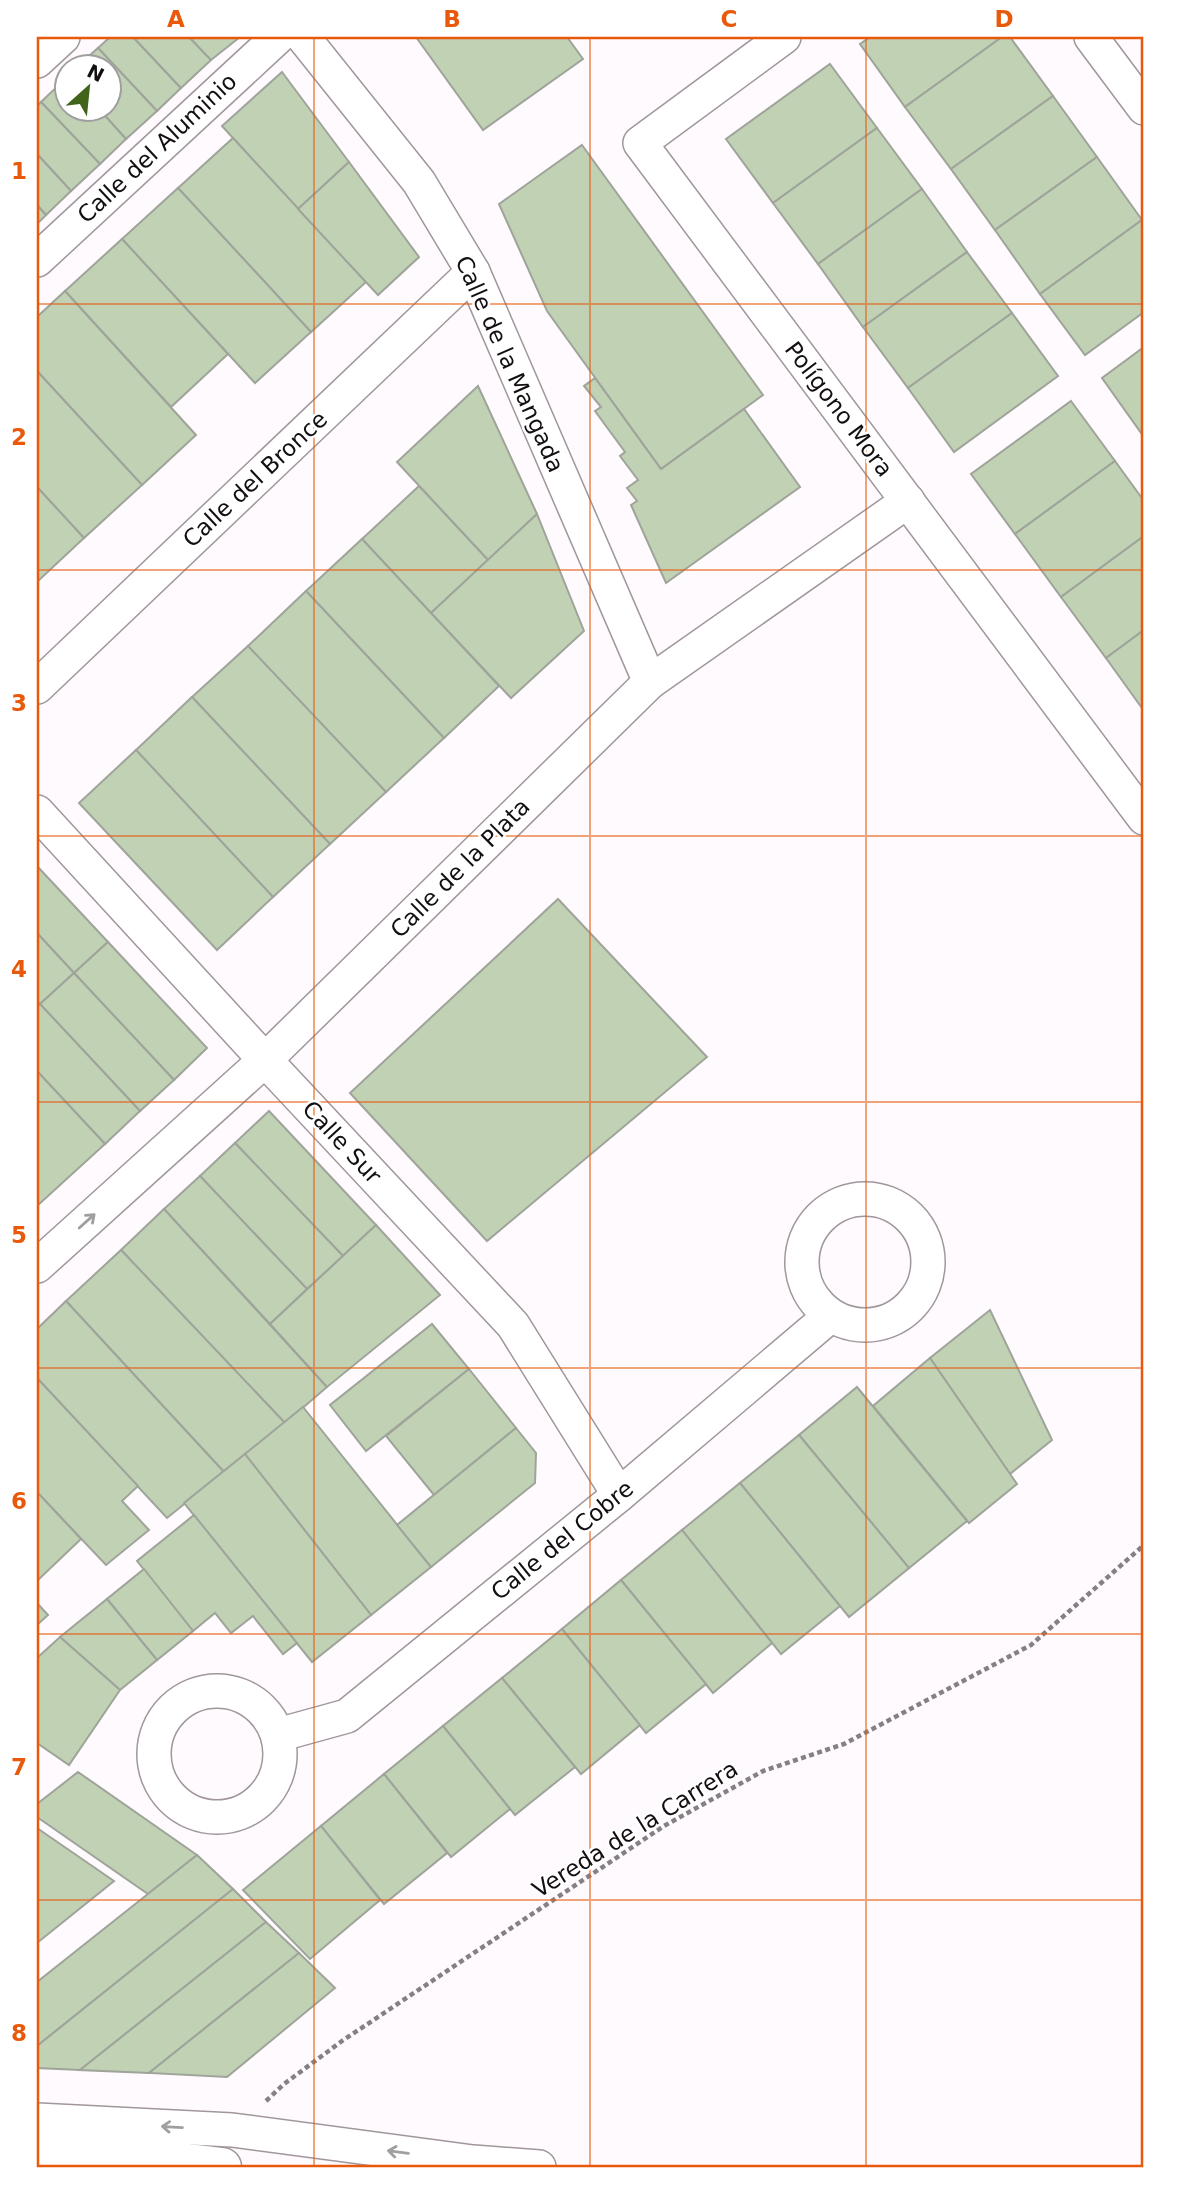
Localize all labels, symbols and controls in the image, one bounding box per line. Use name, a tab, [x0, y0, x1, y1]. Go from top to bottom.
text: A	[167, 6, 185, 32]
text: B	[443, 6, 461, 32]
text: C	[721, 6, 737, 32]
text: D	[994, 6, 1014, 32]
north arrow	[52, 52, 122, 122]
text: N	[84, 59, 108, 86]
street label: Calle del Aluminio	[72, 68, 242, 228]
text: 1	[11, 158, 27, 184]
street label: Calle de la Mangada	[451, 252, 569, 476]
street label: Polígono Mora	[780, 336, 898, 482]
street label: Calle del Bronce	[178, 406, 332, 552]
text: 2	[11, 424, 27, 450]
text: 3	[11, 690, 27, 716]
street label: Calle de la Plata	[385, 793, 535, 943]
text: 4	[11, 956, 27, 982]
street label: Calle Sur	[297, 1095, 387, 1189]
one-way arrow	[78, 1212, 95, 1229]
text: 5	[11, 1222, 27, 1248]
street label: Calle del Cobre	[486, 1475, 638, 1605]
text: 6	[11, 1488, 27, 1514]
text: 7	[11, 1754, 27, 1780]
street label: Vereda de la Carrera	[528, 1755, 742, 1903]
text: 8	[11, 2020, 27, 2046]
one-way arrow	[161, 2120, 183, 2133]
one-way arrow	[387, 2146, 409, 2159]

